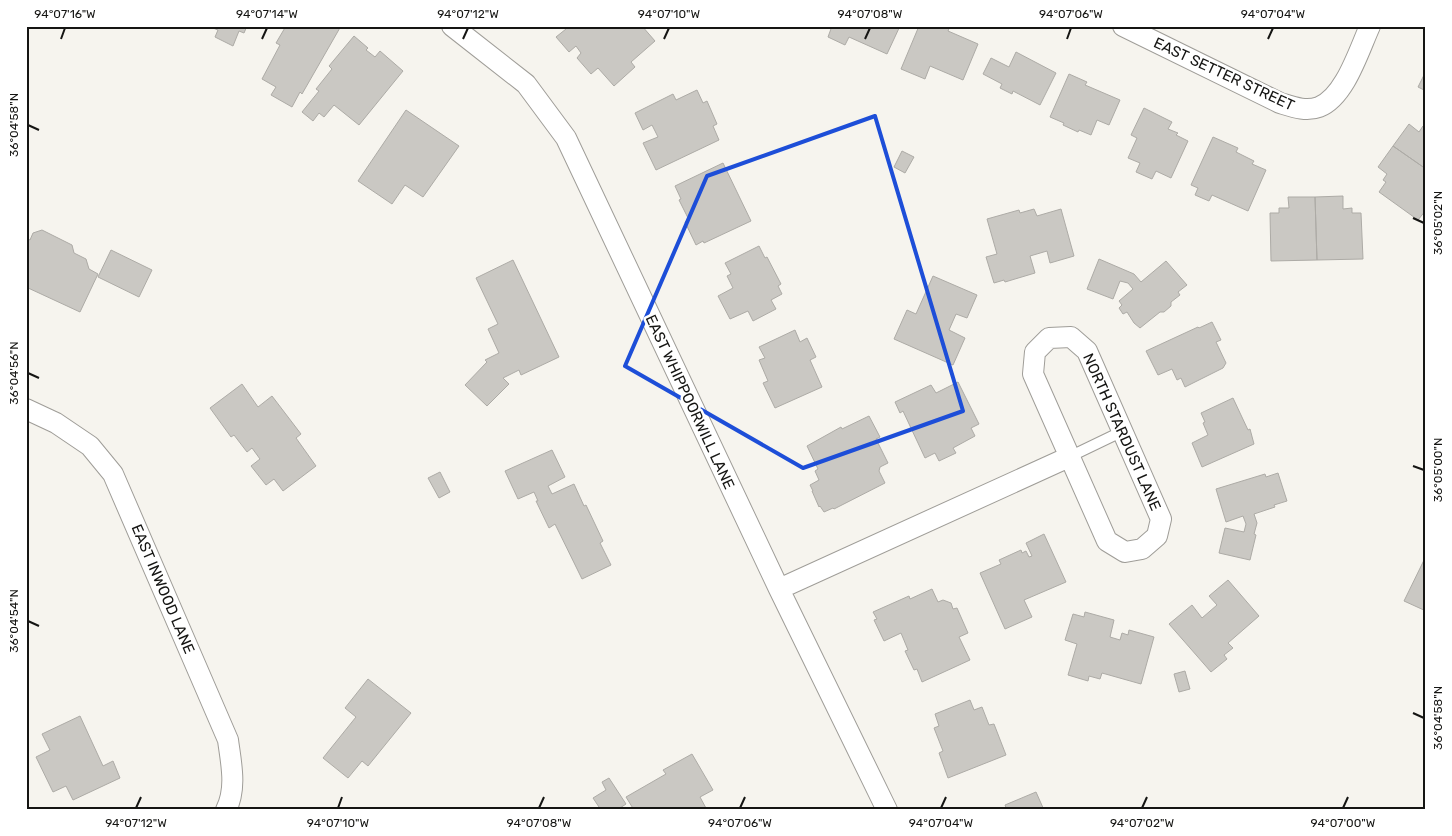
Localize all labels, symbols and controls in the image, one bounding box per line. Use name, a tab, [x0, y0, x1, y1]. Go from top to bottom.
text: 94°07'16"W	[34, 7, 96, 21]
text: 94°07'14"W	[236, 7, 298, 21]
text: 94°07'12"W	[437, 7, 499, 21]
text: 94°07'10"W	[638, 7, 701, 21]
text: 94°07'08"W	[838, 7, 903, 21]
text: 94°07'06"W	[1039, 7, 1103, 21]
text: 94°07'04"W	[1241, 7, 1306, 21]
street label: EAST SETTER STREET	[1151, 33, 1297, 115]
text: 36°04'58"N	[7, 93, 21, 157]
text: 36°05'02"N	[1431, 191, 1445, 255]
street label: EAST WHIPPOORWILL LANE	[642, 312, 738, 492]
text: 36°04'56"N	[7, 341, 21, 405]
street label: NORTH STARDUST LANE	[1079, 351, 1165, 513]
text: 36°05'00"N	[1431, 438, 1445, 502]
street label: EAST INWOOD LANE	[128, 522, 198, 656]
text: 36°04'54"N	[7, 589, 21, 653]
text: 36°04'58"N	[1431, 686, 1445, 750]
text: 94°07'12"W	[105, 816, 167, 830]
text: 94°07'10"W	[307, 816, 370, 830]
text: 94°07'08"W	[507, 816, 572, 830]
text: 94°07'06"W	[708, 816, 772, 830]
text: 94°07'04"W	[909, 816, 974, 830]
text: 94°07'02"W	[1110, 816, 1174, 830]
text: 94°07'00"W	[1311, 816, 1376, 830]

